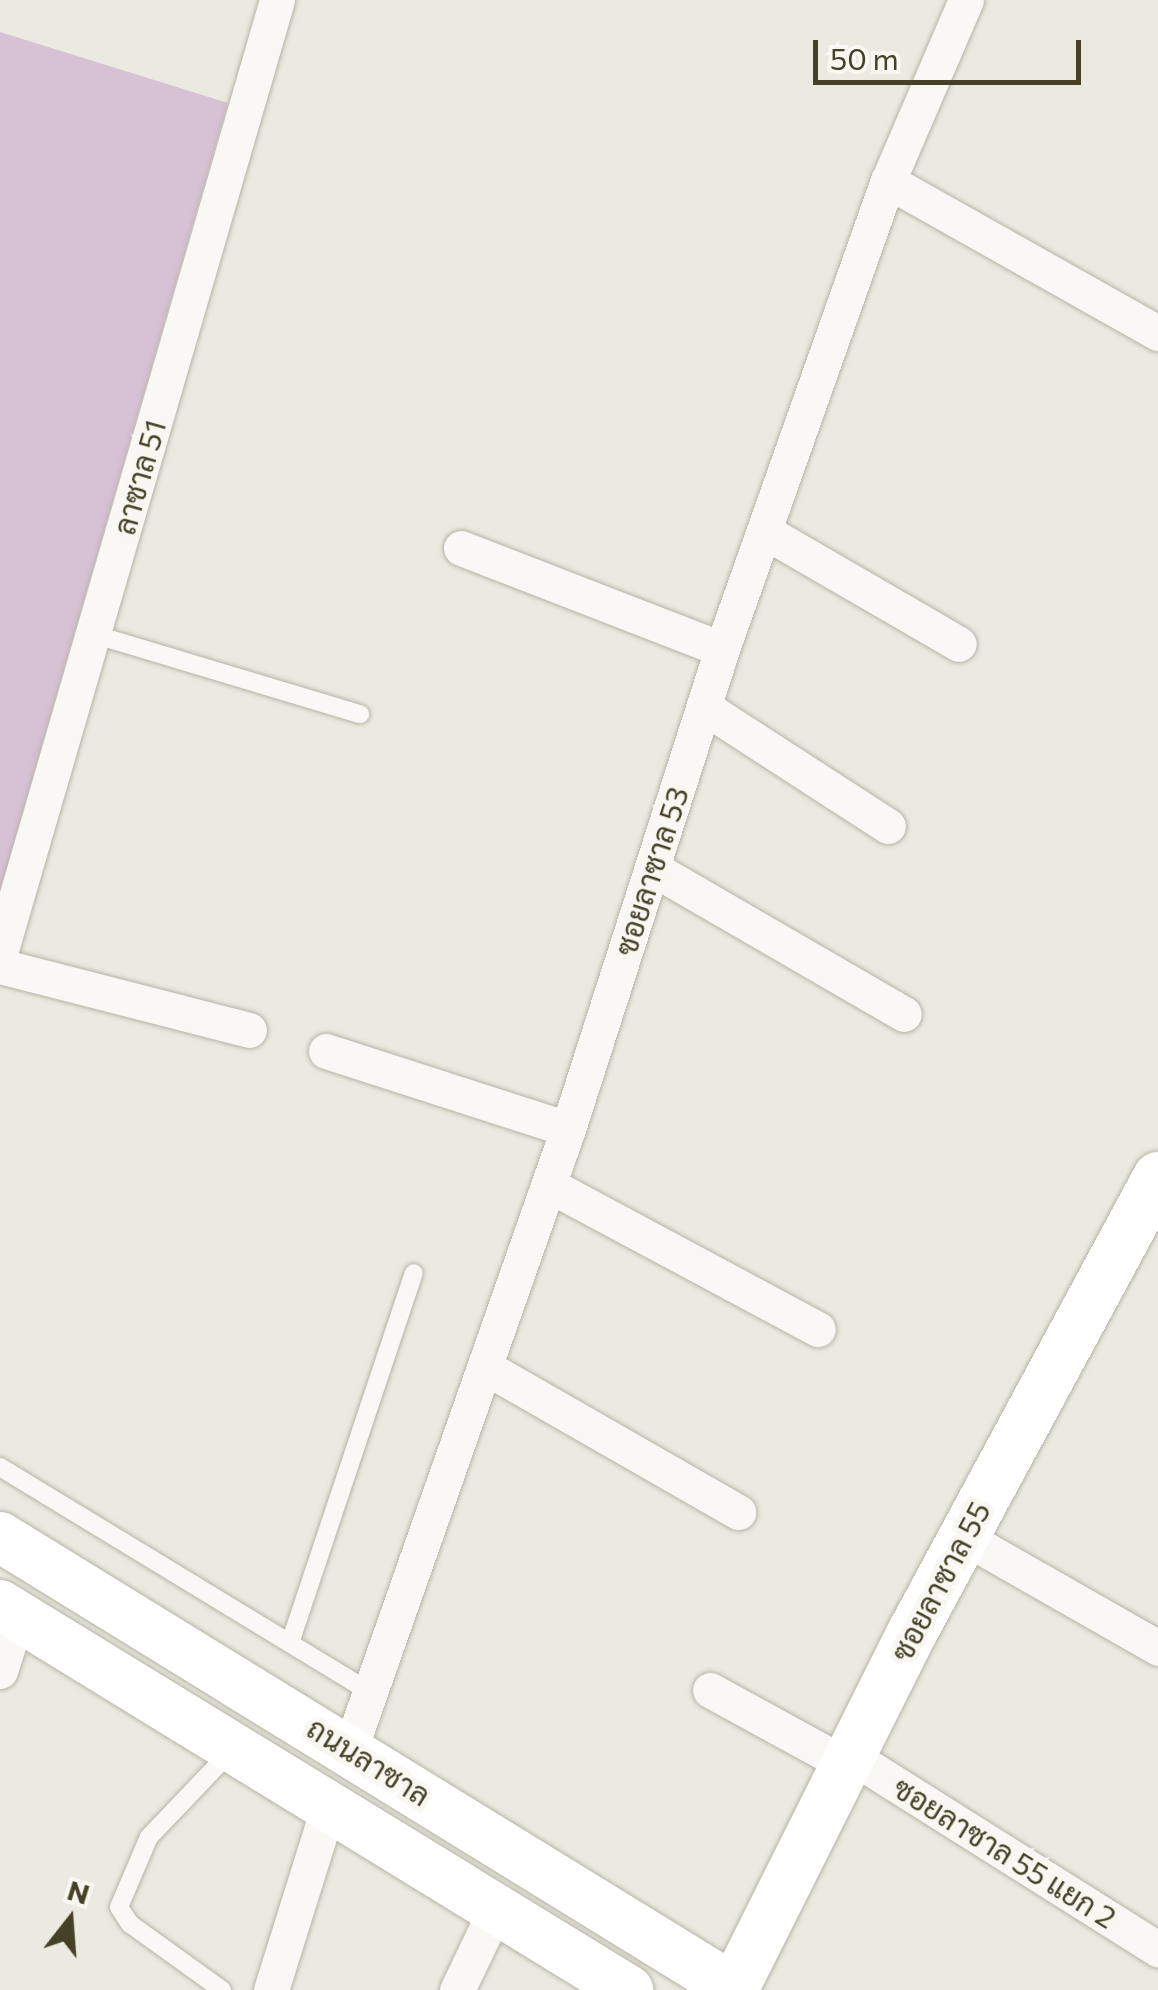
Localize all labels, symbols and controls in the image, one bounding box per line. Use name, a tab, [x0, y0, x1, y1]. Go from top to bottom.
scale bar	[818, 20, 1086, 82]
text: 50 m	[830, 39, 899, 76]
street label: ลาซาล 51	[105, 415, 173, 539]
street label: ซอยลาซาล 53	[607, 782, 695, 960]
street label: ซอยลาซาล 55	[883, 1495, 997, 1667]
street label: ถนนลาซาล	[301, 1709, 437, 1813]
street label: ซอยลาซาล 55 แยก 2	[887, 1769, 1123, 1935]
north arrow	[20, 1870, 120, 1970]
text: N	[64, 1872, 94, 1911]

